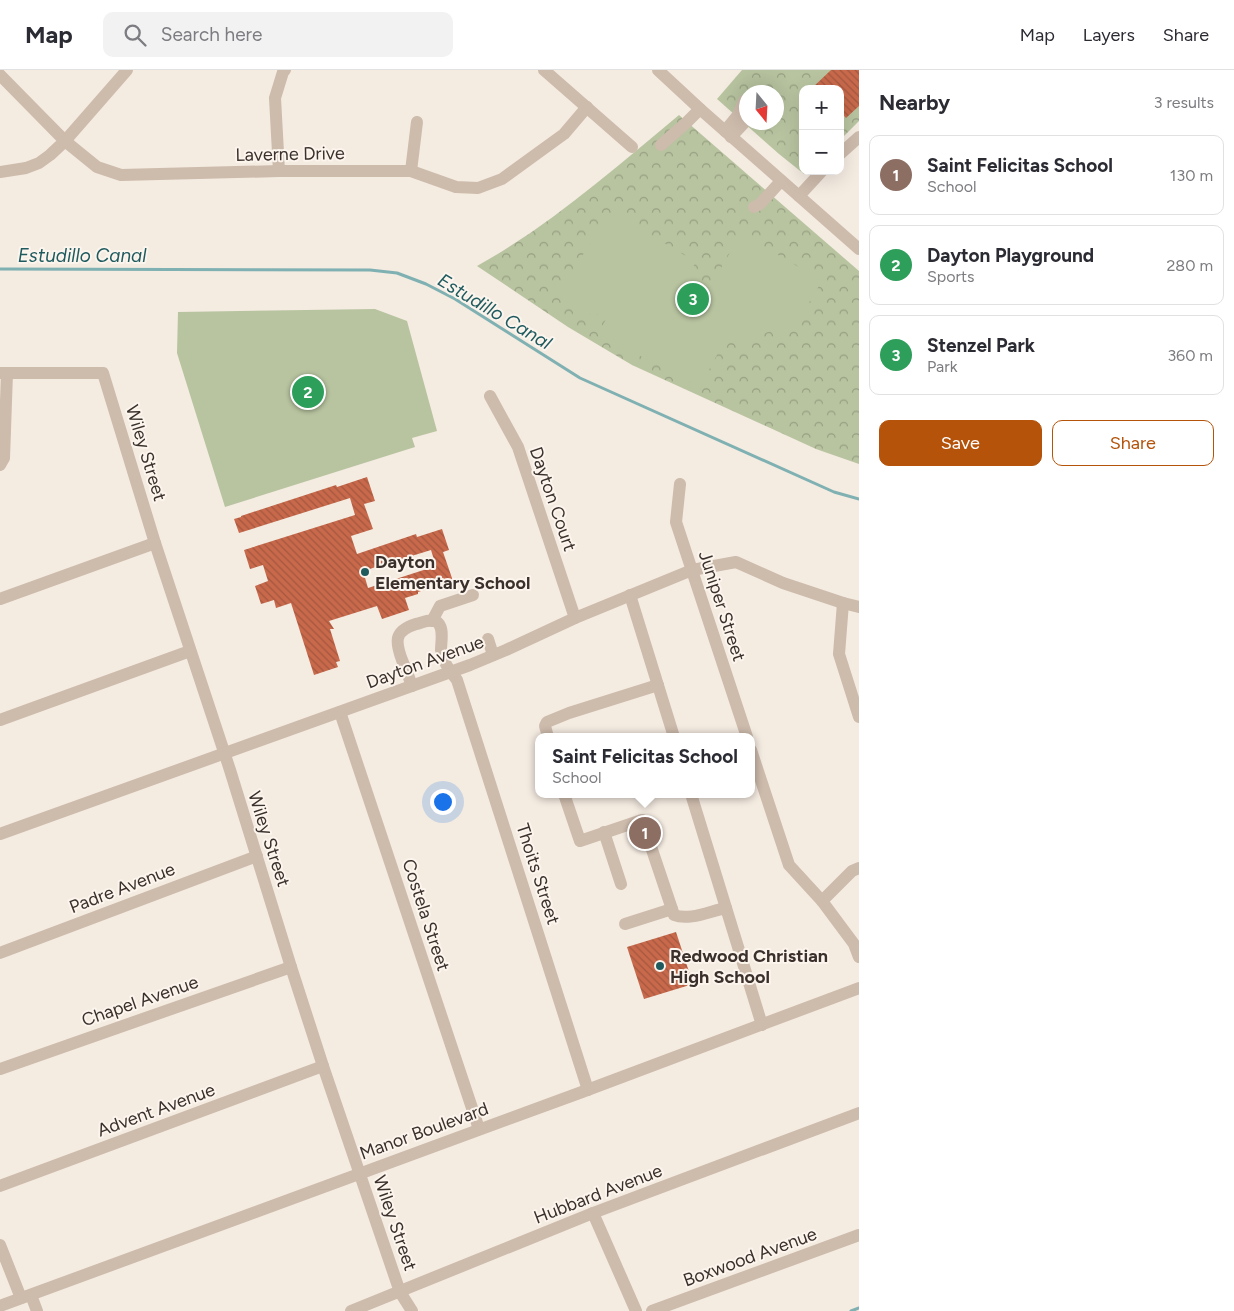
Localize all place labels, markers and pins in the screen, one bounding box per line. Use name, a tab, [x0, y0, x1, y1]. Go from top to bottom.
pin: 3	[677, 280, 709, 318]
pin: 2	[292, 373, 324, 411]
place label: Dayton Elementary School	[375, 551, 530, 594]
marker: Dayton Elementary School	[359, 566, 371, 578]
pin: 1	[629, 814, 661, 852]
place label: Redwood Christian High School	[670, 945, 828, 988]
marker: Redwood Christian High School	[654, 960, 666, 972]

